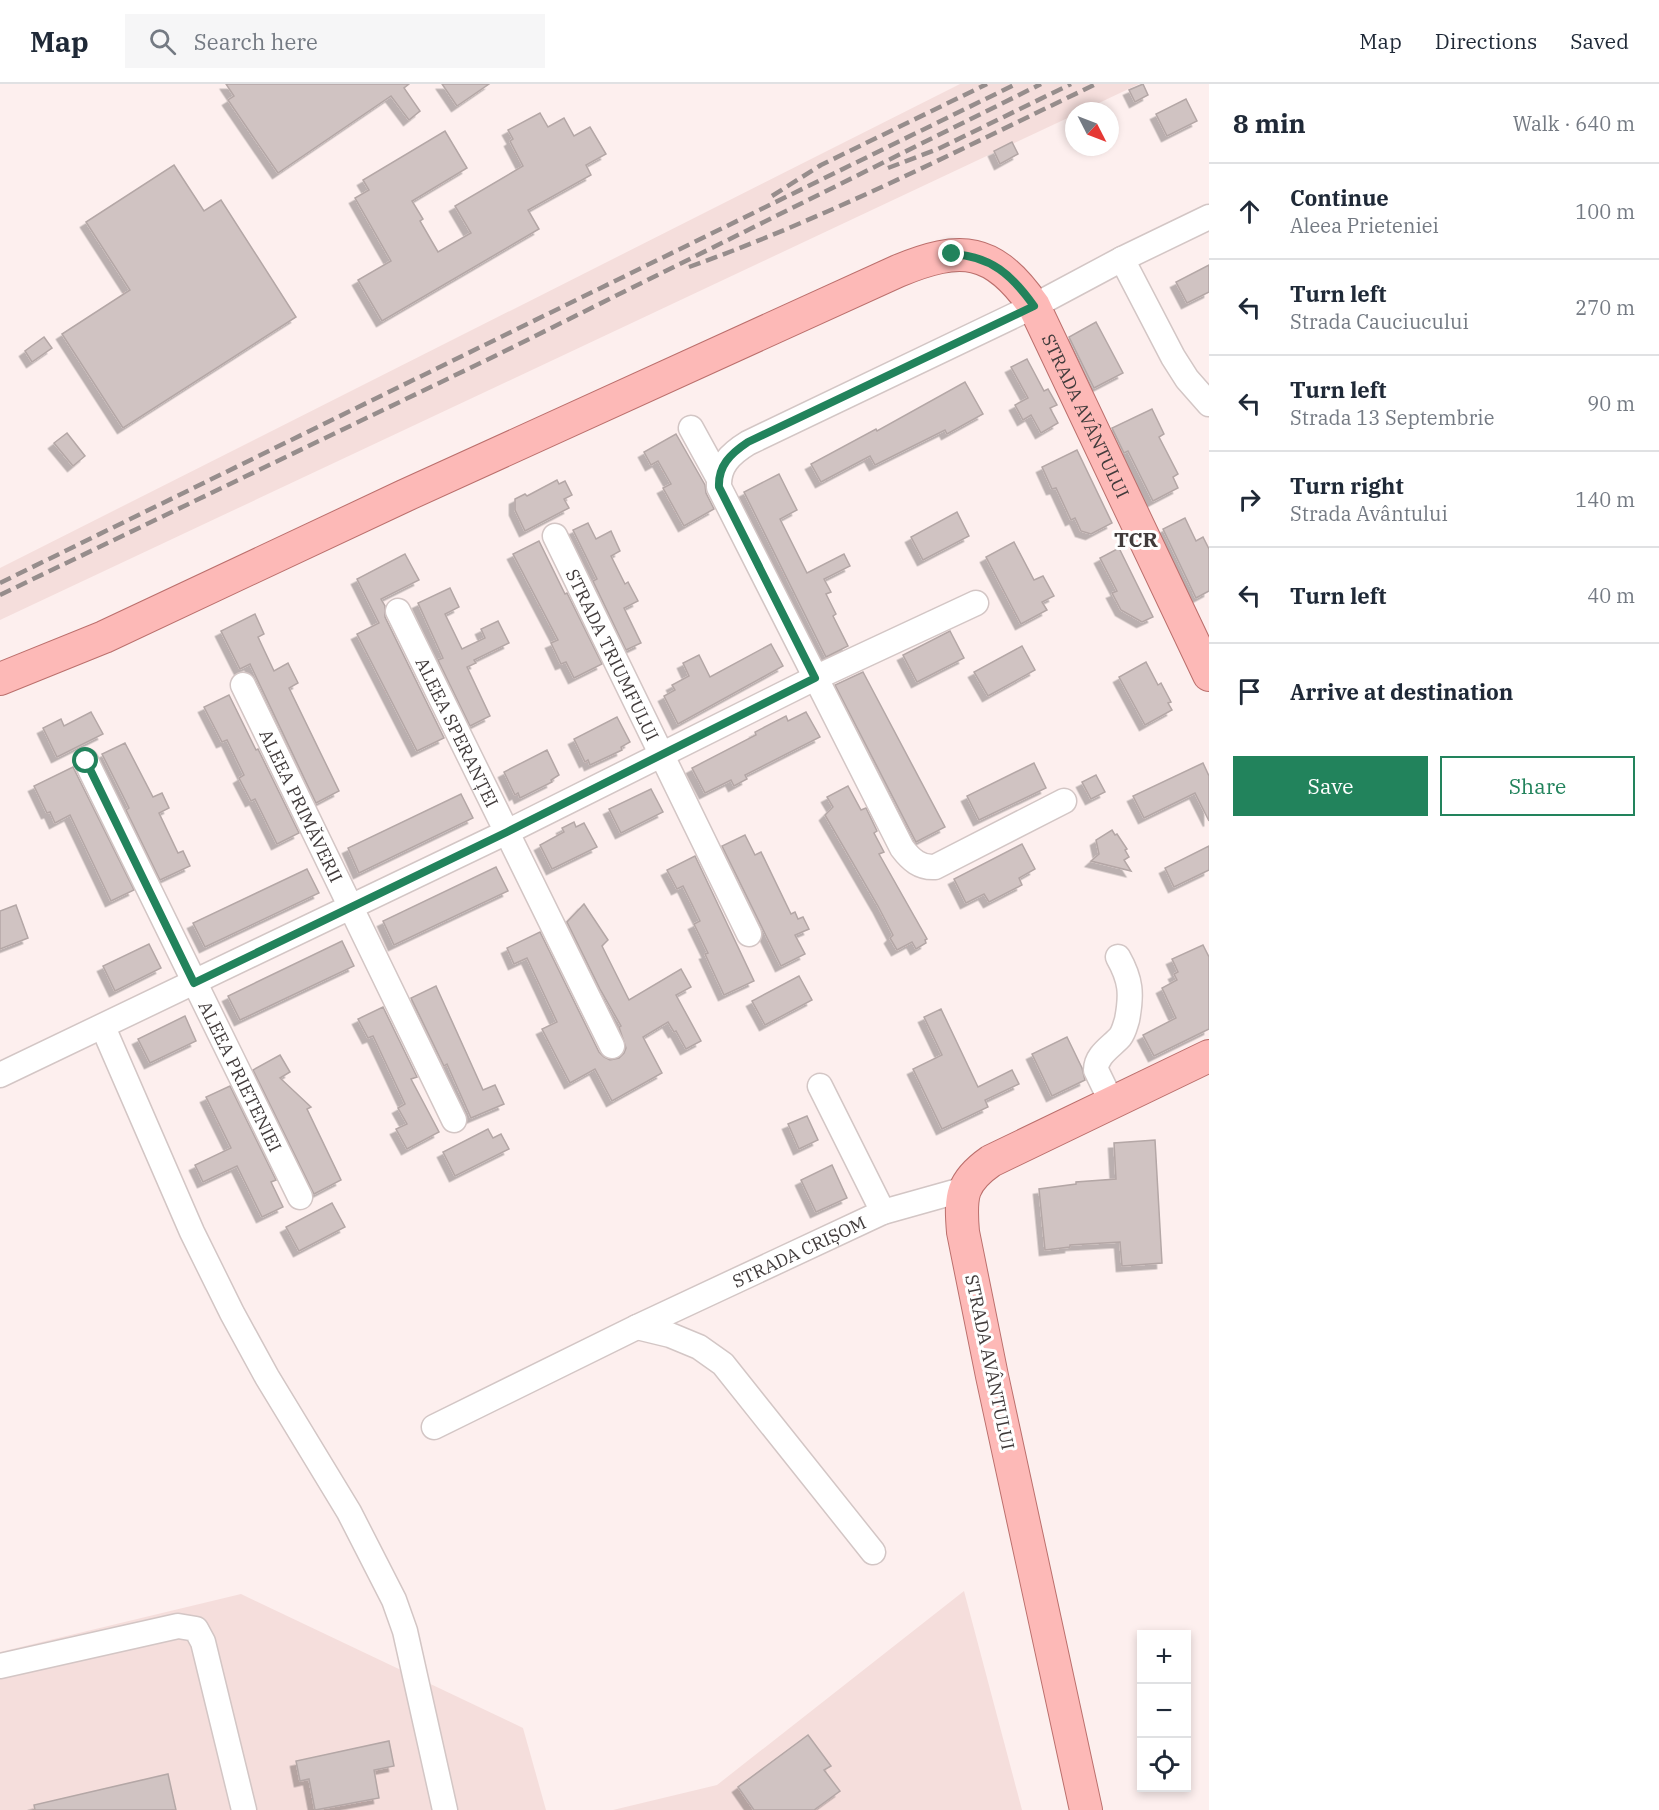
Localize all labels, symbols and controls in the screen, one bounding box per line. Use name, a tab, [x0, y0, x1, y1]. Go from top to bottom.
search box	[125, 14, 545, 68]
text: Map	[30, 23, 89, 60]
icon: search	[146, 25, 179, 58]
text: Search here	[194, 27, 318, 56]
text: Map	[1359, 27, 1402, 55]
text: Directions	[1435, 27, 1537, 55]
text: Saved	[1570, 27, 1629, 55]
north arrow	[1065, 102, 1119, 156]
text: 8 min	[1233, 106, 1306, 140]
text: Walk · 640 m	[1513, 110, 1635, 137]
text: Continue	[1290, 183, 1389, 212]
icon: ahead	[1233, 195, 1266, 228]
text: 100 m	[1575, 198, 1635, 225]
text: Aleea Prieteniei	[1290, 212, 1439, 239]
route end	[938, 240, 964, 266]
text: Turn left	[1290, 279, 1386, 308]
icon: left	[1233, 291, 1266, 324]
text: 270 m	[1575, 294, 1635, 321]
text: Strada Cauciucului	[1290, 308, 1469, 335]
street label: STRADA AVÂNTULUI	[1037, 330, 1135, 501]
text: Turn left	[1290, 375, 1386, 404]
icon: left	[1233, 387, 1266, 420]
text: 90 m	[1587, 390, 1635, 417]
text: Strada 13 Septembrie	[1290, 404, 1494, 431]
text: Turn right	[1290, 471, 1404, 500]
icon: right	[1233, 483, 1266, 516]
text: 140 m	[1575, 486, 1635, 513]
text: Strada Avântului	[1290, 500, 1448, 527]
district label: TCR	[1114, 525, 1158, 553]
street label: STRADA TRIUMFULUI	[561, 565, 664, 744]
icon: left	[1233, 579, 1266, 612]
text: Turn left	[1290, 581, 1386, 610]
text: 40 m	[1587, 582, 1635, 609]
street label: ALEEA SPERANȚEI	[411, 653, 504, 811]
icon: arrive	[1233, 675, 1266, 708]
text: Arrive at destination	[1290, 677, 1513, 706]
street label: ALEEA PRIMĂVERII	[255, 725, 348, 886]
route start	[72, 747, 98, 773]
button: Save	[1233, 756, 1428, 816]
button: Share	[1440, 756, 1635, 816]
street label: ALEEA PRIETENIEI	[194, 997, 287, 1155]
street label: STRADA CRIȘOM	[728, 1210, 869, 1292]
street label: STRADA AVÂNTULUI	[960, 1272, 1020, 1452]
map controls	[1137, 1630, 1191, 1792]
button: +	[1137, 1630, 1191, 1684]
button: −	[1137, 1684, 1191, 1738]
button: locate	[1137, 1738, 1191, 1792]

